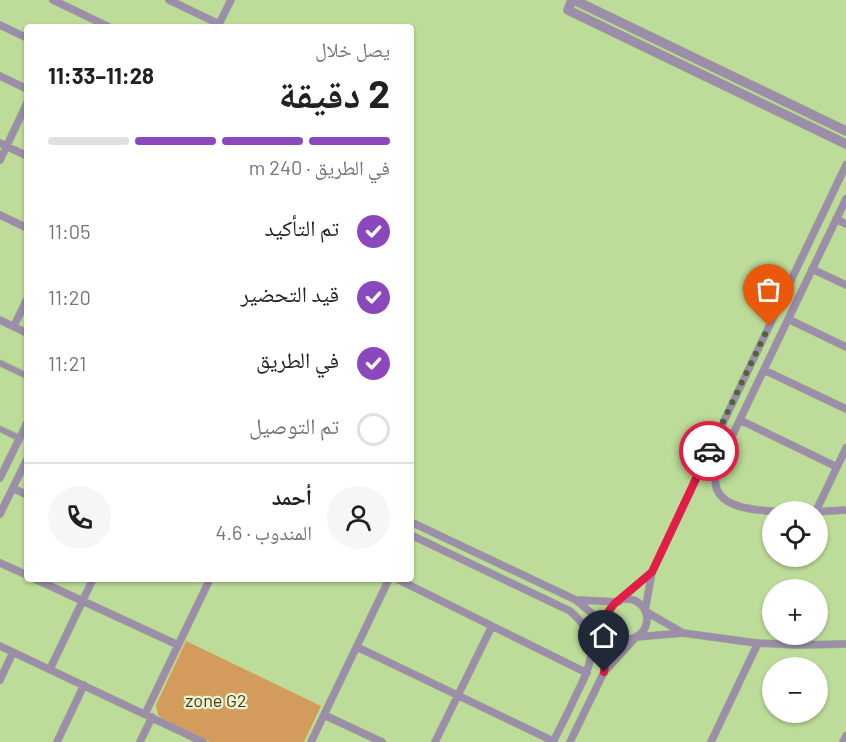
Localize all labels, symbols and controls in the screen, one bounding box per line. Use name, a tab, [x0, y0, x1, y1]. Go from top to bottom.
text: يصل خلال	[315, 37, 390, 61]
text: 11:28–11:33	[48, 62, 154, 88]
text: 2 دقيقة	[278, 69, 390, 116]
text: في الطريق · 240 m	[249, 155, 390, 179]
text: تم التأكيد	[265, 214, 339, 240]
icon: check	[357, 215, 390, 248]
text: 11:05	[48, 219, 90, 243]
pin	[743, 264, 794, 326]
icon: bag	[752, 273, 785, 306]
text: قيد التحضير	[241, 280, 339, 306]
icon: check	[357, 281, 390, 314]
text: 11:20	[48, 285, 91, 309]
text: في الطريق	[256, 346, 339, 372]
icon: check	[357, 347, 390, 380]
text: 11:21	[48, 351, 86, 375]
text: تم التوصيل	[249, 412, 339, 438]
courier	[679, 421, 739, 481]
icon: car	[693, 435, 726, 468]
text: أحمد	[272, 483, 312, 509]
button: phone	[48, 486, 111, 549]
button: person	[327, 486, 390, 549]
map controls	[762, 501, 828, 723]
button: locate	[762, 501, 828, 567]
text: المندوب · 4.6	[216, 520, 312, 544]
button: +	[762, 579, 828, 645]
pin	[578, 610, 629, 672]
icon: home	[587, 619, 620, 652]
button: −	[762, 657, 828, 723]
park label: zone G2	[185, 689, 247, 711]

